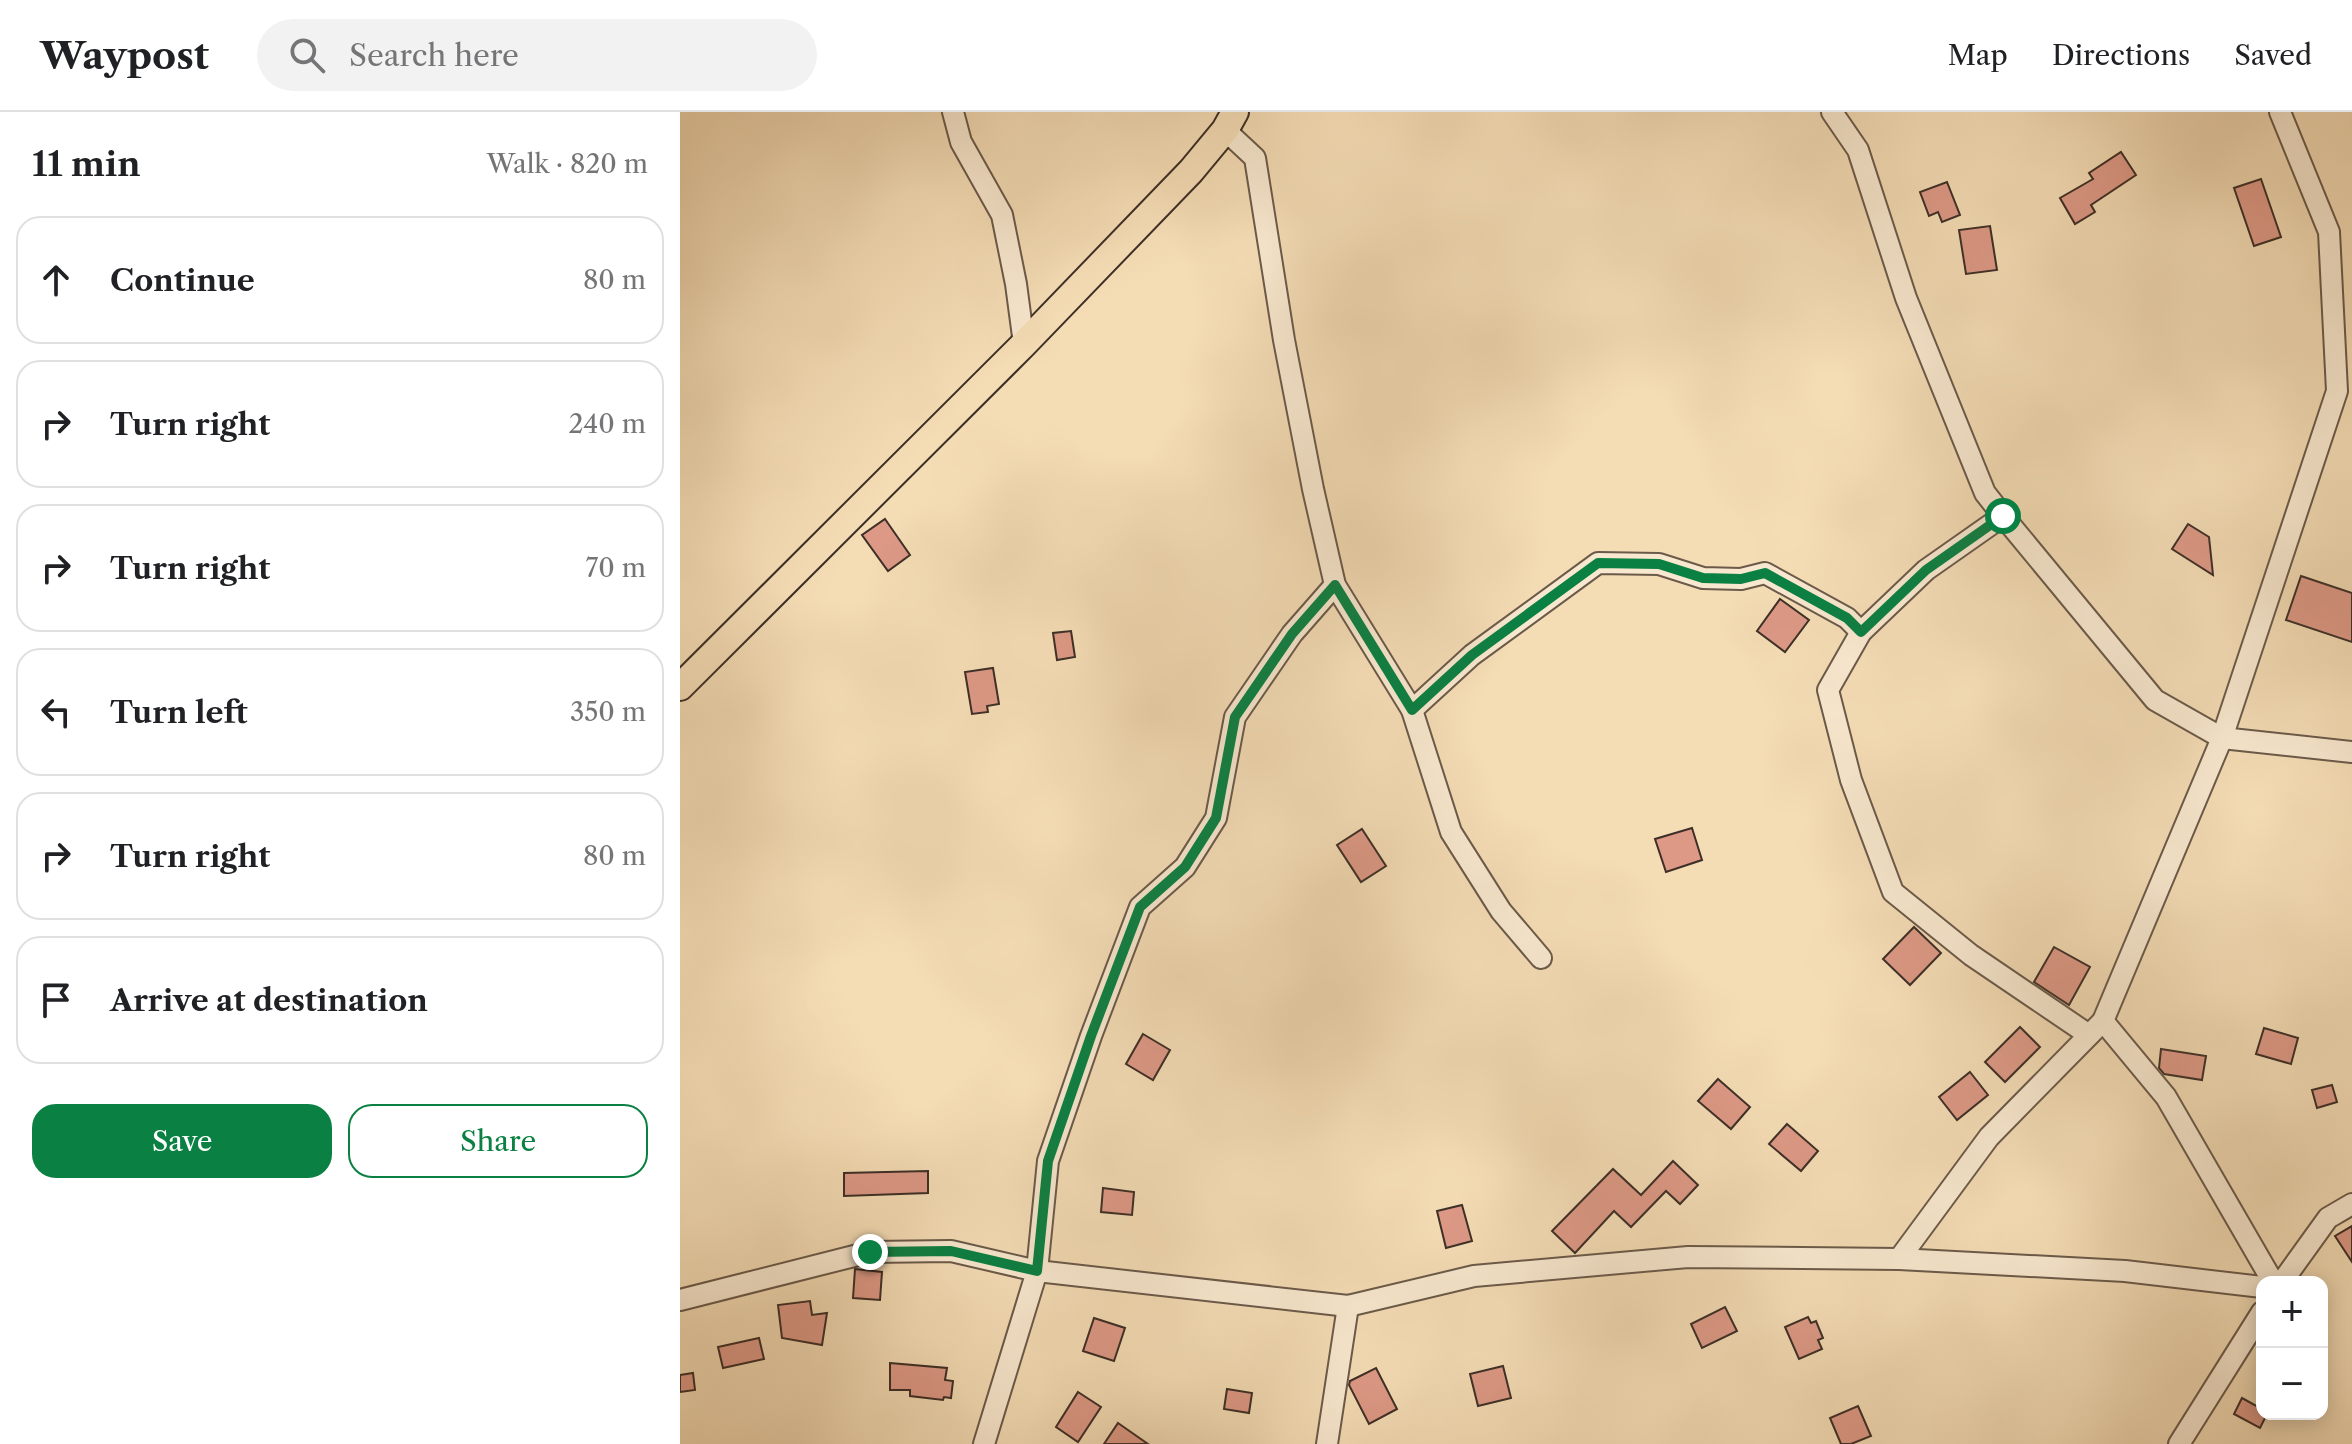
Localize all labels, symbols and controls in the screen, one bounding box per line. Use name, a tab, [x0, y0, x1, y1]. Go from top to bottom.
search box	[257, 19, 817, 91]
text: Waypost	[40, 32, 209, 79]
icon: search	[285, 33, 329, 77]
text: Search here	[349, 37, 519, 74]
text: Map	[1948, 38, 2008, 72]
text: Directions	[2052, 38, 2190, 72]
text: Saved	[2234, 38, 2312, 72]
text: 11 min	[32, 143, 140, 185]
text: Walk · 820 m	[487, 148, 648, 180]
icon: ahead	[34, 258, 78, 302]
text: Continue	[110, 262, 255, 299]
text: 80 m	[583, 264, 646, 296]
icon: right	[34, 402, 78, 446]
text: Turn right	[110, 406, 270, 443]
text: 240 m	[568, 408, 646, 440]
route start	[1985, 498, 2021, 534]
icon: right	[34, 546, 78, 590]
text: Turn right	[110, 550, 270, 587]
text: 70 m	[586, 552, 646, 584]
icon: left	[34, 690, 78, 734]
text: Turn left	[110, 694, 247, 731]
text: 350 m	[570, 696, 646, 728]
icon: right	[34, 834, 78, 878]
text: Turn right	[110, 838, 270, 875]
text: 80 m	[583, 840, 646, 872]
icon: arrive	[34, 978, 78, 1022]
text: Arrive at destination	[110, 982, 428, 1019]
button: Save	[32, 1104, 332, 1178]
button: Share	[348, 1104, 648, 1178]
route end	[852, 1234, 888, 1270]
map controls	[2256, 1276, 2328, 1420]
button: +	[2256, 1276, 2328, 1348]
button: −	[2256, 1348, 2328, 1420]

